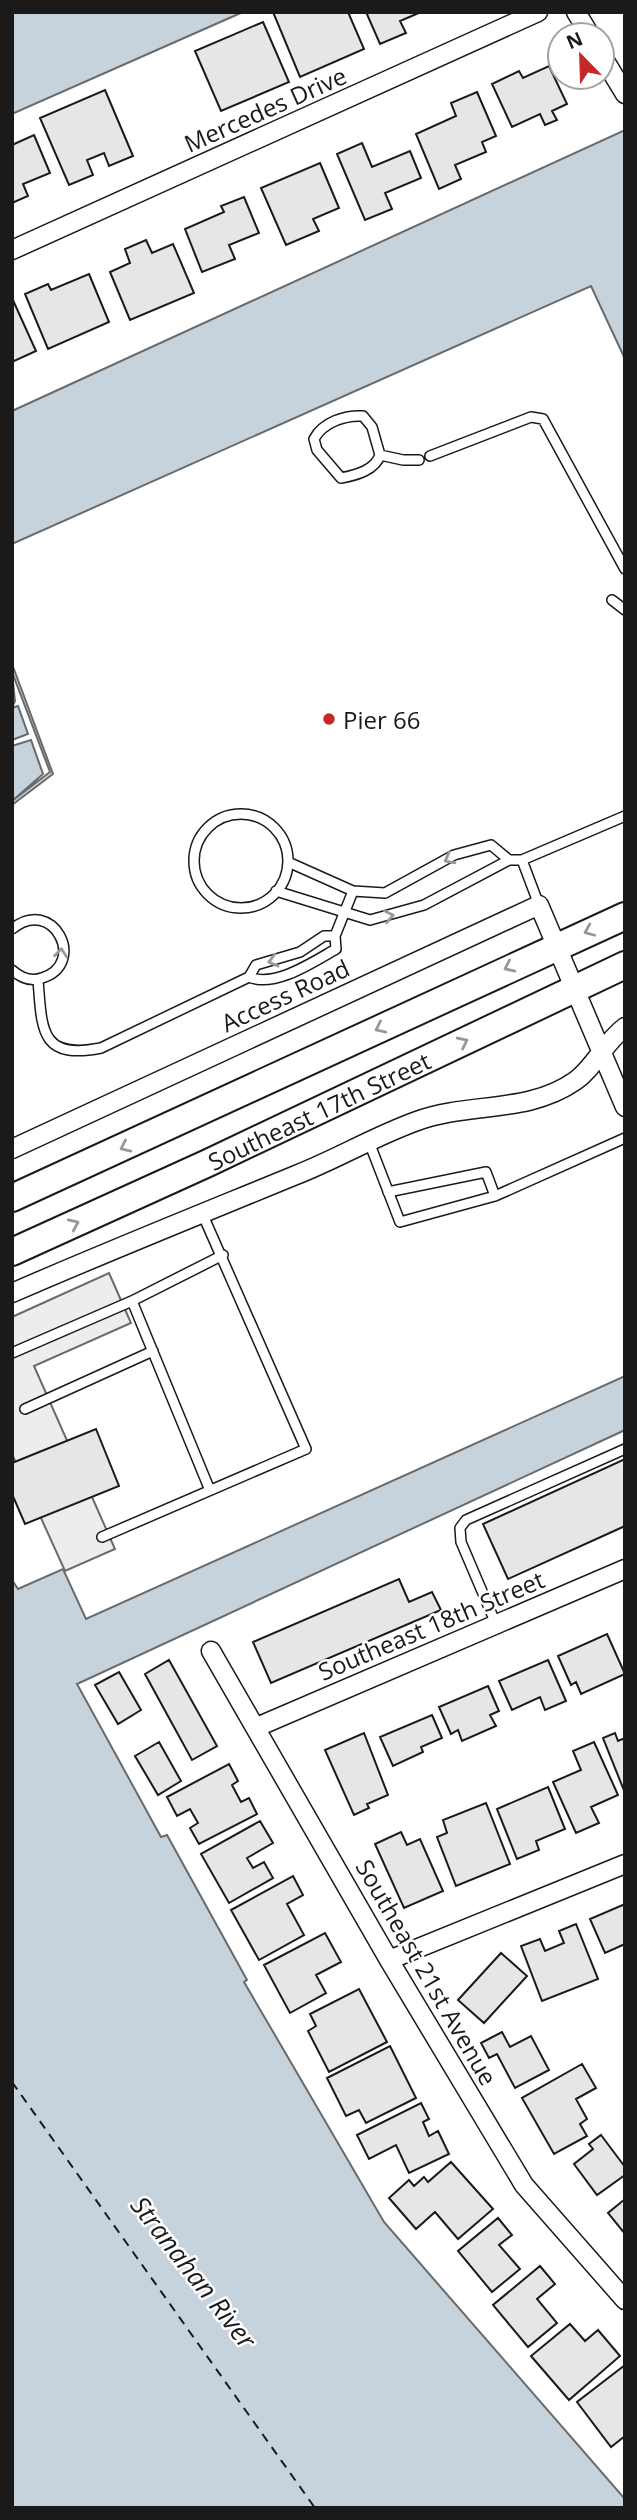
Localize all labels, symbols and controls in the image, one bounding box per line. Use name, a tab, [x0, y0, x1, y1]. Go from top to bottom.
north arrow	[546, 21, 616, 91]
text: N	[562, 25, 587, 55]
street label: Mercedes Drive	[179, 58, 351, 160]
place label: Pier 66	[343, 703, 420, 736]
marker: Pier 66	[321, 711, 337, 727]
one-way arrow	[443, 851, 456, 864]
one-way arrow	[383, 909, 395, 924]
one-way arrow	[584, 923, 597, 937]
one-way arrow	[54, 947, 69, 959]
street label: Access Road	[215, 951, 355, 1039]
one-way arrow	[268, 952, 280, 967]
one-way arrow	[504, 959, 516, 973]
one-way arrow	[375, 1019, 387, 1033]
one-way arrow	[456, 1036, 468, 1050]
street label: Southeast 17th Street	[202, 1043, 436, 1177]
one-way arrow	[120, 1138, 133, 1152]
one-way arrow	[67, 1218, 80, 1232]
street label: Southeast 18th Street	[313, 1562, 549, 1688]
street label: Southeast 21st Avenue	[349, 1853, 505, 2091]
water label: Stranahan River	[123, 2188, 266, 2357]

